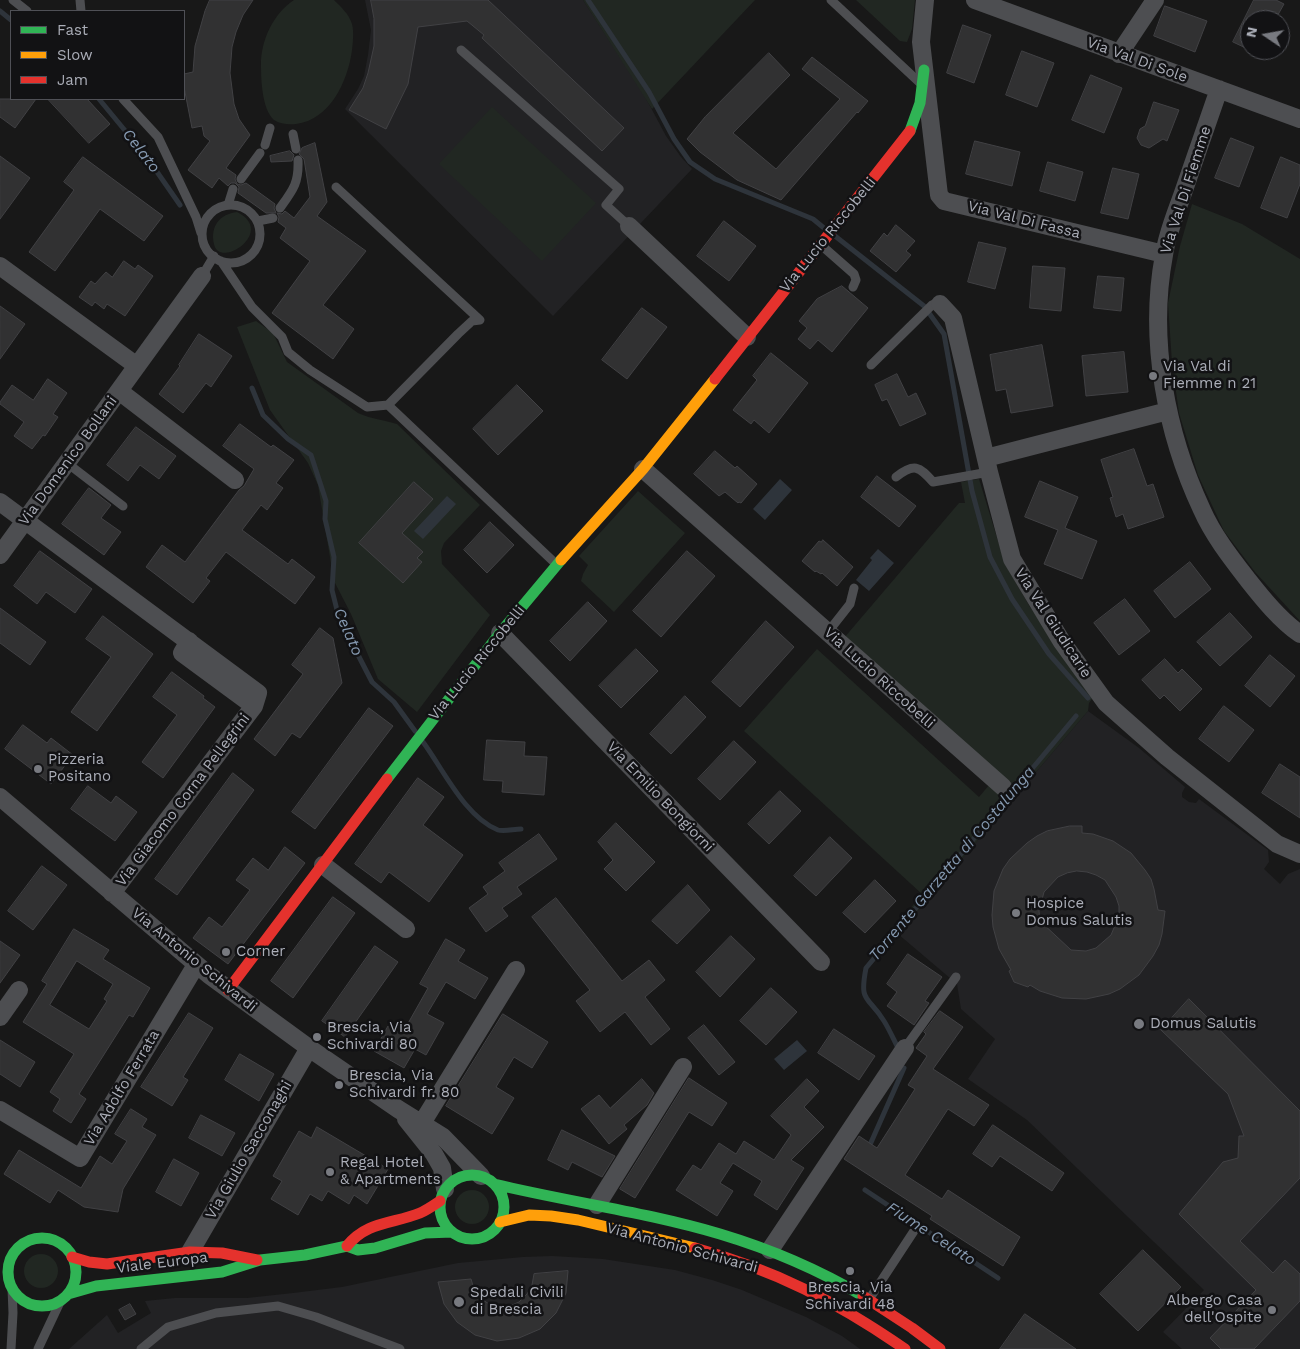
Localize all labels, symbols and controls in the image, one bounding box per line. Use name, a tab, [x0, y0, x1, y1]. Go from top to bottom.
legend	[10, 10, 185, 100]
north arrow	[1240, 10, 1290, 60]
text: Fast	[57, 21, 88, 39]
text: N	[1242, 25, 1260, 39]
street label: Via Val Di Sole	[1084, 33, 1190, 87]
text: Slow	[57, 46, 93, 64]
text: Jam	[57, 71, 88, 89]
street label: Via Val Di Fiemme	[1157, 124, 1215, 256]
water label: Celato	[118, 125, 164, 177]
street label: Via Lucio Riccobelli	[776, 174, 880, 296]
street label: Via Val Di Fassa	[966, 197, 1082, 243]
place label: Via Val di Fiemme n 21	[1163, 358, 1256, 393]
marker: Via Val di Fiemme n 21	[1147, 370, 1159, 382]
street label: Via Domenico Bollani	[15, 393, 121, 529]
street label: Via Val Giudicarie	[1011, 565, 1095, 681]
street label: Via Lucio Riccobelli	[425, 602, 529, 724]
water label: Celato	[329, 605, 367, 659]
street label: Via Lucio Riccobelli	[820, 624, 938, 732]
street label: Via Giacomo Corna Pellegrini	[112, 710, 254, 890]
street label: Via Emilio Bongiorni	[603, 738, 717, 856]
place label: Pizzeria Positano	[48, 751, 111, 786]
marker: Pizzeria Positano	[32, 763, 44, 775]
water label: Torrente Garzetta di Costalunga	[865, 763, 1039, 965]
place label: Hospice Domus Salutis	[1026, 895, 1132, 930]
street label: Via Antonio Schivardi	[128, 904, 260, 1016]
marker: Hospice Domus Salutis	[1010, 907, 1022, 919]
place label: Corner	[236, 943, 285, 961]
marker: Corner	[220, 946, 232, 958]
place label: Domus Salutis	[1150, 1015, 1256, 1033]
marker: Domus Salutis	[1132, 1017, 1146, 1031]
place label: Brescia, Via Schivardi 80	[327, 1019, 417, 1054]
street label: Via Adolfo Ferrata	[80, 1027, 164, 1149]
marker: Brescia, Via Schivardi 80	[311, 1031, 323, 1043]
place label: Brescia, Via Schivardi fr. 80	[349, 1067, 459, 1102]
street label: Via Giulio Sacconaghi	[202, 1078, 296, 1222]
marker: Brescia, Via Schivardi fr. 80	[333, 1079, 345, 1091]
place label: Regal Hotel & Apartments	[340, 1154, 441, 1189]
marker: Regal Hotel & Apartments	[324, 1166, 336, 1178]
water label: Fiume Celato	[883, 1198, 979, 1270]
street label: Via Antonio Schivardi	[604, 1219, 760, 1277]
street label: Viale Europa	[115, 1248, 209, 1278]
marker: Brescia, Via Schivardi 48	[844, 1265, 856, 1277]
place label: Brescia, Via Schivardi 48	[805, 1279, 895, 1314]
place label: Spedali Civili di Brescia	[470, 1284, 564, 1319]
place label: Albergo Casa dell'Ospite	[1166, 1292, 1262, 1327]
marker: Spedali Civili di Brescia	[452, 1295, 466, 1309]
marker: Albergo Casa dell'Ospite	[1266, 1304, 1278, 1316]

